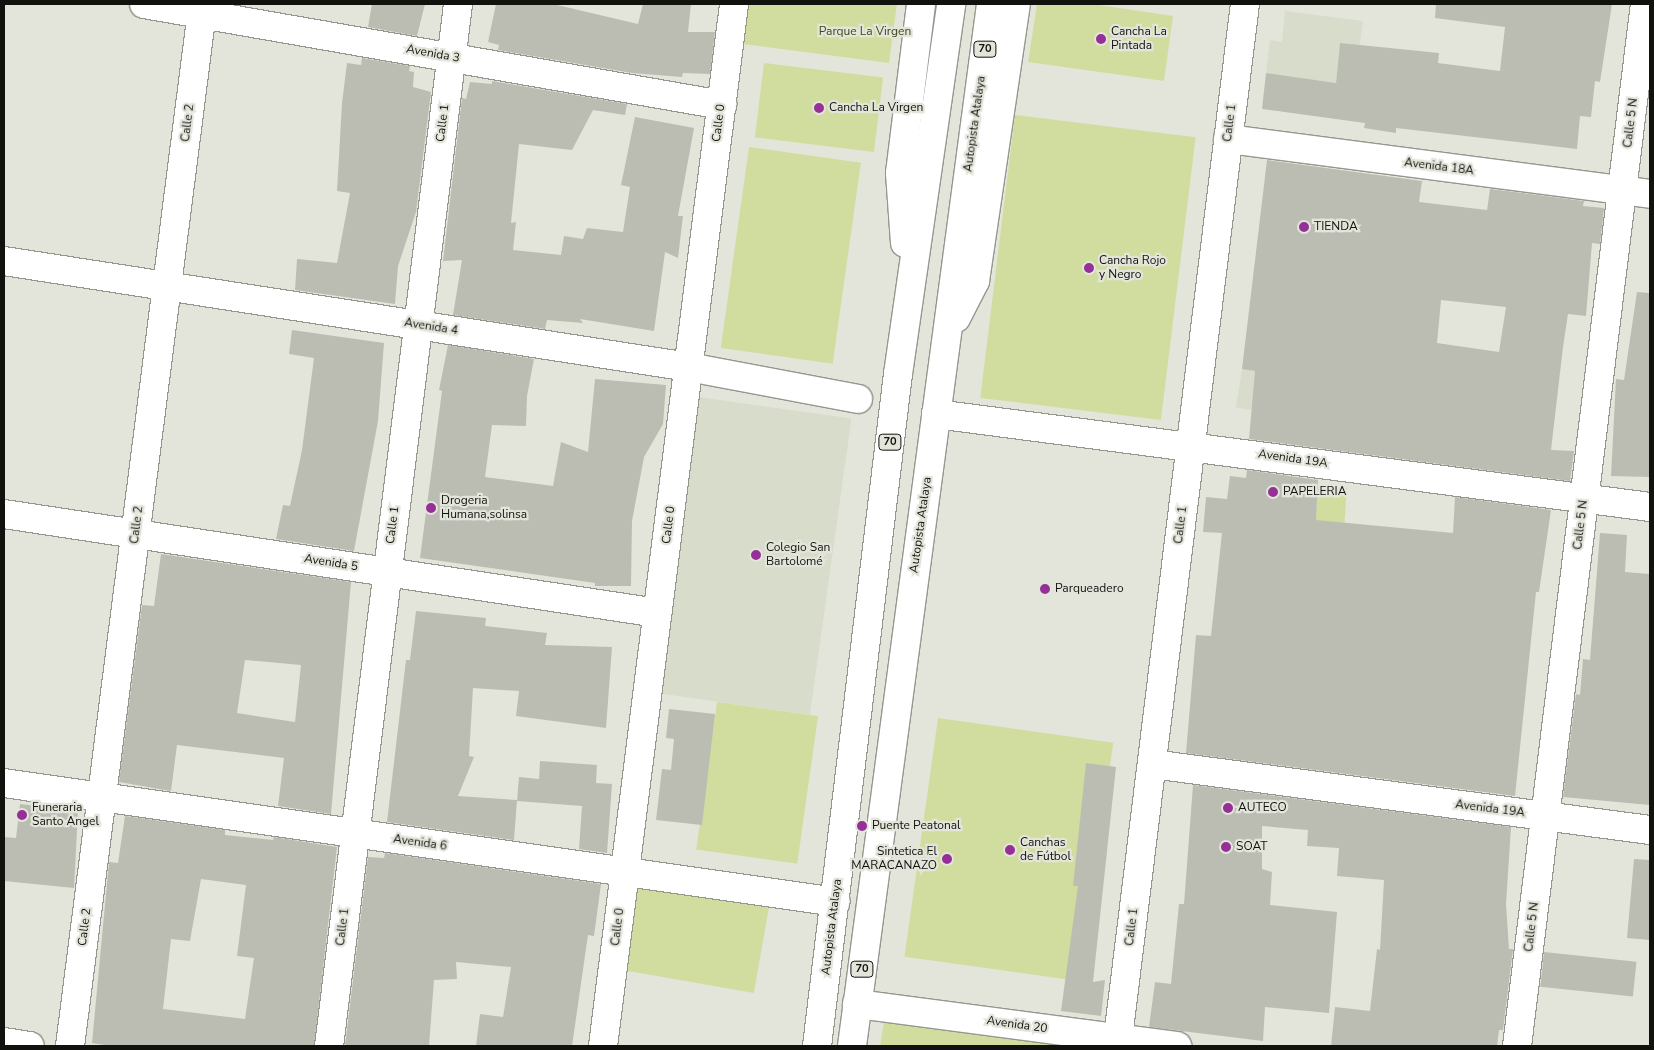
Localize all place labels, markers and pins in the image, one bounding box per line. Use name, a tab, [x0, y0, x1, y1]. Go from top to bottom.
place label: Cancha La Pintada	[1111, 25, 1167, 53]
marker: Cancha La Pintada	[1095, 33, 1107, 45]
place label: Cancha La Virgen	[829, 101, 923, 115]
marker: Cancha La Virgen	[813, 102, 825, 114]
place label: TIENDA	[1314, 220, 1358, 234]
marker: TIENDA	[1298, 221, 1310, 233]
place label: Cancha Rojo y Negro	[1099, 254, 1166, 282]
marker: Cancha Rojo y Negro	[1083, 262, 1095, 274]
place label: PAPELERIA	[1283, 485, 1346, 499]
marker: PAPELERIA	[1267, 486, 1279, 498]
place label: Drogeria Humana,solinsa	[441, 494, 527, 522]
marker: Drogeria Humana,solinsa	[425, 502, 437, 514]
place label: Colegio San Bartolomé	[766, 541, 830, 569]
marker: Colegio San Bartolomé	[750, 549, 762, 561]
place label: Parqueadero	[1055, 582, 1124, 596]
marker: Parqueadero	[1039, 583, 1051, 595]
place label: Funeraria Santo Angel	[32, 801, 99, 829]
place label: AUTECO	[1238, 801, 1287, 815]
marker: AUTECO	[1222, 802, 1234, 814]
marker: Funeraria Santo Angel	[16, 809, 28, 821]
place label: Puente Peatonal	[872, 819, 961, 833]
marker: Puente Peatonal	[856, 820, 868, 832]
place label: Canchas de Fútbol	[1020, 836, 1071, 864]
place label: SOAT	[1236, 840, 1267, 854]
marker: SOAT	[1220, 841, 1232, 853]
marker: Canchas de Fútbol	[1004, 844, 1016, 856]
place label: Sintetica El MARACANAZO	[851, 845, 937, 873]
marker: Sintetica El MARACANAZO	[941, 853, 953, 865]

